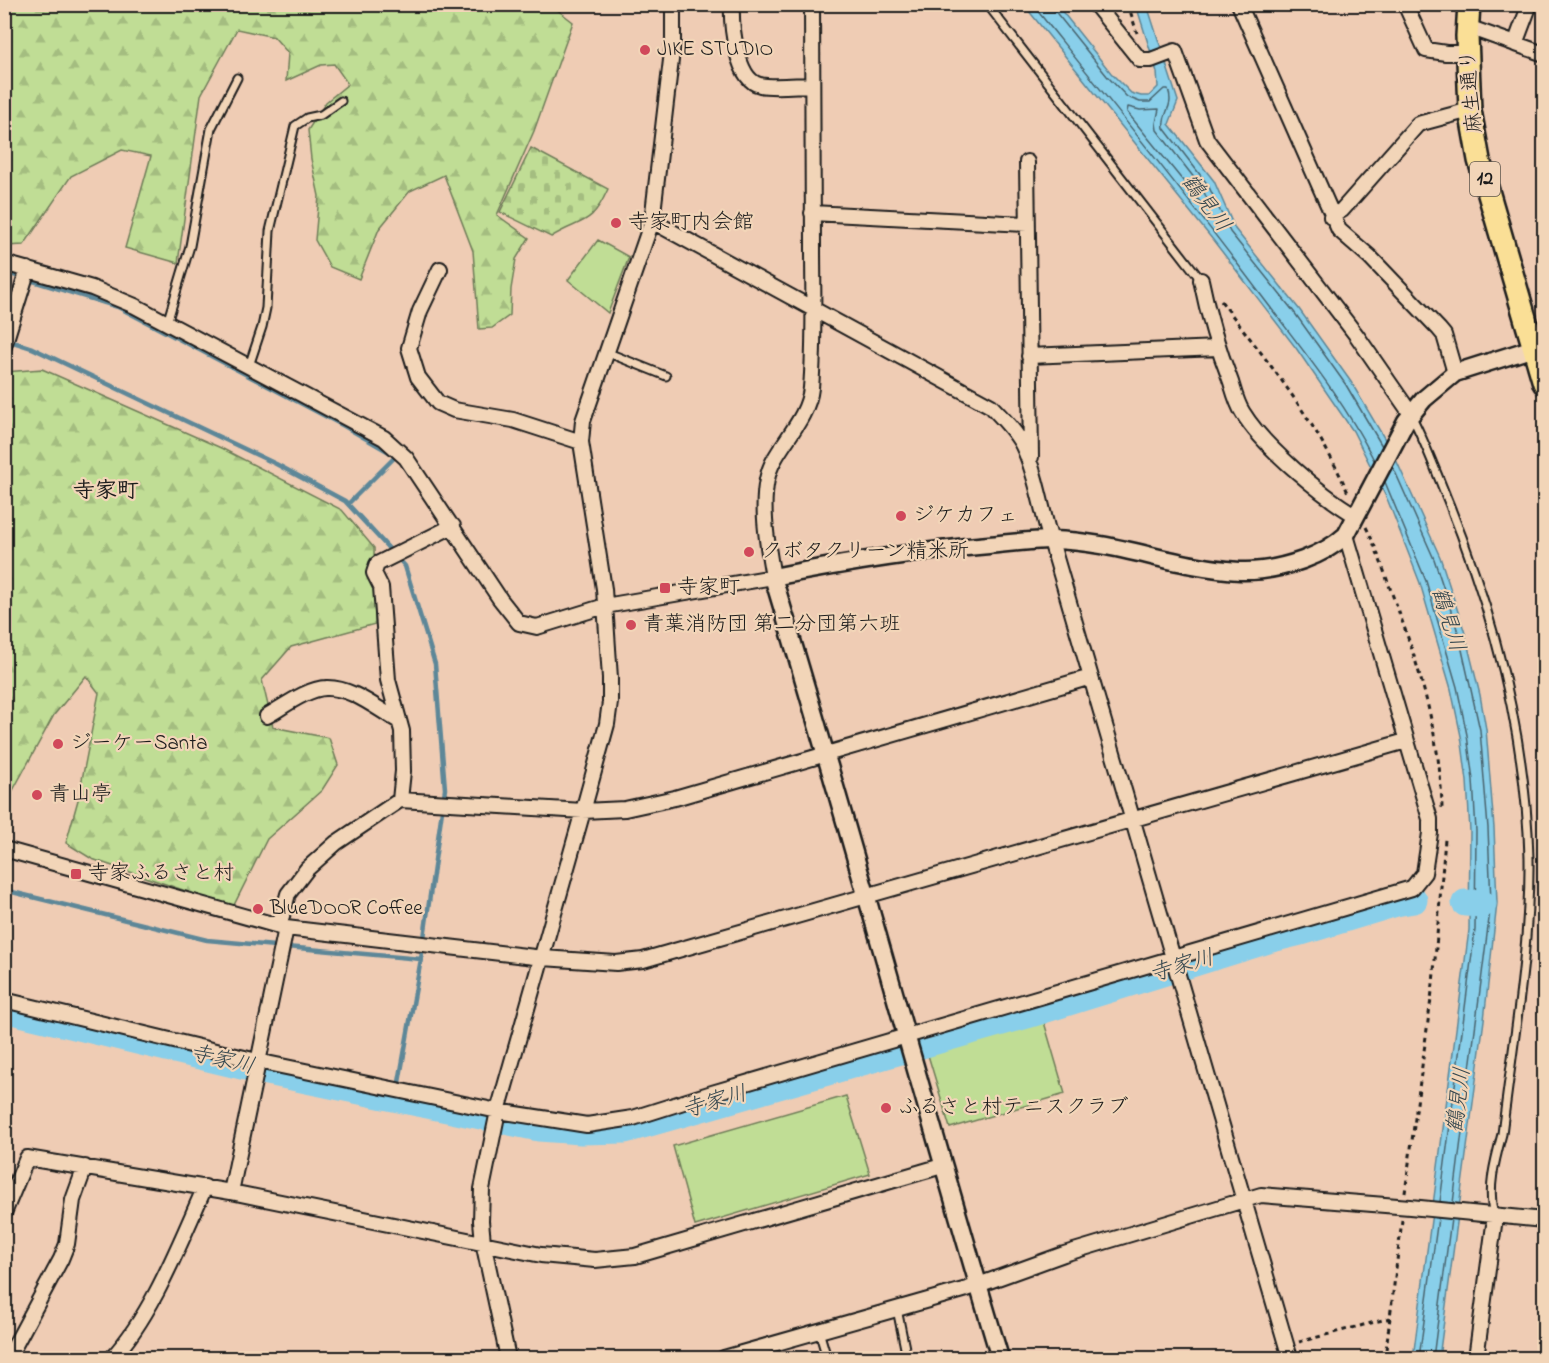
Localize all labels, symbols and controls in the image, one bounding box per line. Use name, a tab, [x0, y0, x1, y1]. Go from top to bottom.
place label: JIKE STUDIO	[657, 35, 773, 65]
marker: JIKE STUDIO	[638, 43, 652, 57]
street label: 麻生通り	[1453, 48, 1491, 134]
road number: 12	[1470, 162, 1500, 196]
water label: 鶴見川	[1172, 168, 1238, 240]
place label: 寺家町内会館	[628, 208, 754, 238]
marker: 寺家町内会館	[609, 216, 623, 230]
district label: 寺家町	[73, 476, 139, 508]
place label: ジケカフェ	[913, 501, 1018, 531]
marker: ジケカフェ	[894, 509, 908, 523]
place label: クボタクリーン精米所	[761, 537, 969, 567]
marker: クボタクリーン精米所	[742, 545, 756, 559]
place label: 寺家町	[677, 573, 740, 603]
marker: 寺家町	[658, 581, 672, 595]
water label: 鶴見川	[1422, 584, 1472, 656]
place label: 青葉消防団 第二分団第六班	[643, 610, 900, 640]
marker: 青葉消防団 第二分団第六班	[624, 618, 638, 632]
place label: ジーケーSanta	[70, 729, 208, 759]
marker: ジーケーSanta	[51, 737, 65, 751]
place label: 青山亭	[49, 780, 112, 810]
marker: 青山亭	[30, 788, 44, 802]
place label: 寺家ふるさと村	[88, 859, 234, 889]
marker: 寺家ふるさと村	[69, 867, 83, 881]
place label: BlueDOOR Coffee	[269, 894, 423, 924]
marker: BlueDOOR Coffee	[251, 902, 265, 916]
water label: 寺家川	[1146, 943, 1218, 991]
water label: 寺家川	[186, 1038, 258, 1084]
water label: 鶴見川	[1440, 1065, 1480, 1135]
water label: 寺家川	[679, 1079, 751, 1127]
place label: ふるさと村テニスクラブ	[898, 1093, 1129, 1123]
marker: ふるさと村テニスクラブ	[879, 1101, 893, 1115]

